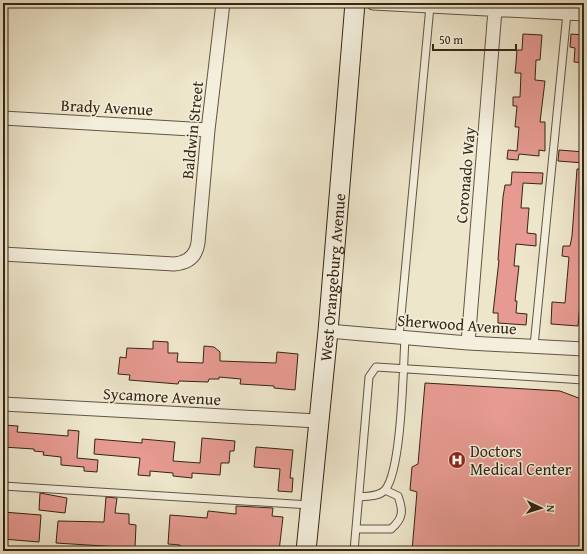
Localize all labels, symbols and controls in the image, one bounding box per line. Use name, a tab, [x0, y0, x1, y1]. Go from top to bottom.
scale bar	[433, 26, 516, 52]
text: 50 m	[439, 31, 463, 48]
street label: Baldwin Street	[175, 79, 209, 180]
street label: Brady Avenue	[60, 93, 154, 121]
street label: Coronado Way	[449, 126, 481, 224]
street label: West Orangeburg Avenue	[313, 192, 351, 362]
street label: Sherwood Avenue	[397, 308, 517, 340]
street label: Sycamore Avenue	[102, 381, 222, 411]
place label: Doctors Medical Center	[470, 439, 572, 481]
hospital icon: Doctors Medical Center	[447, 450, 467, 470]
north arrow	[521, 488, 561, 528]
text: N	[543, 504, 559, 514]

